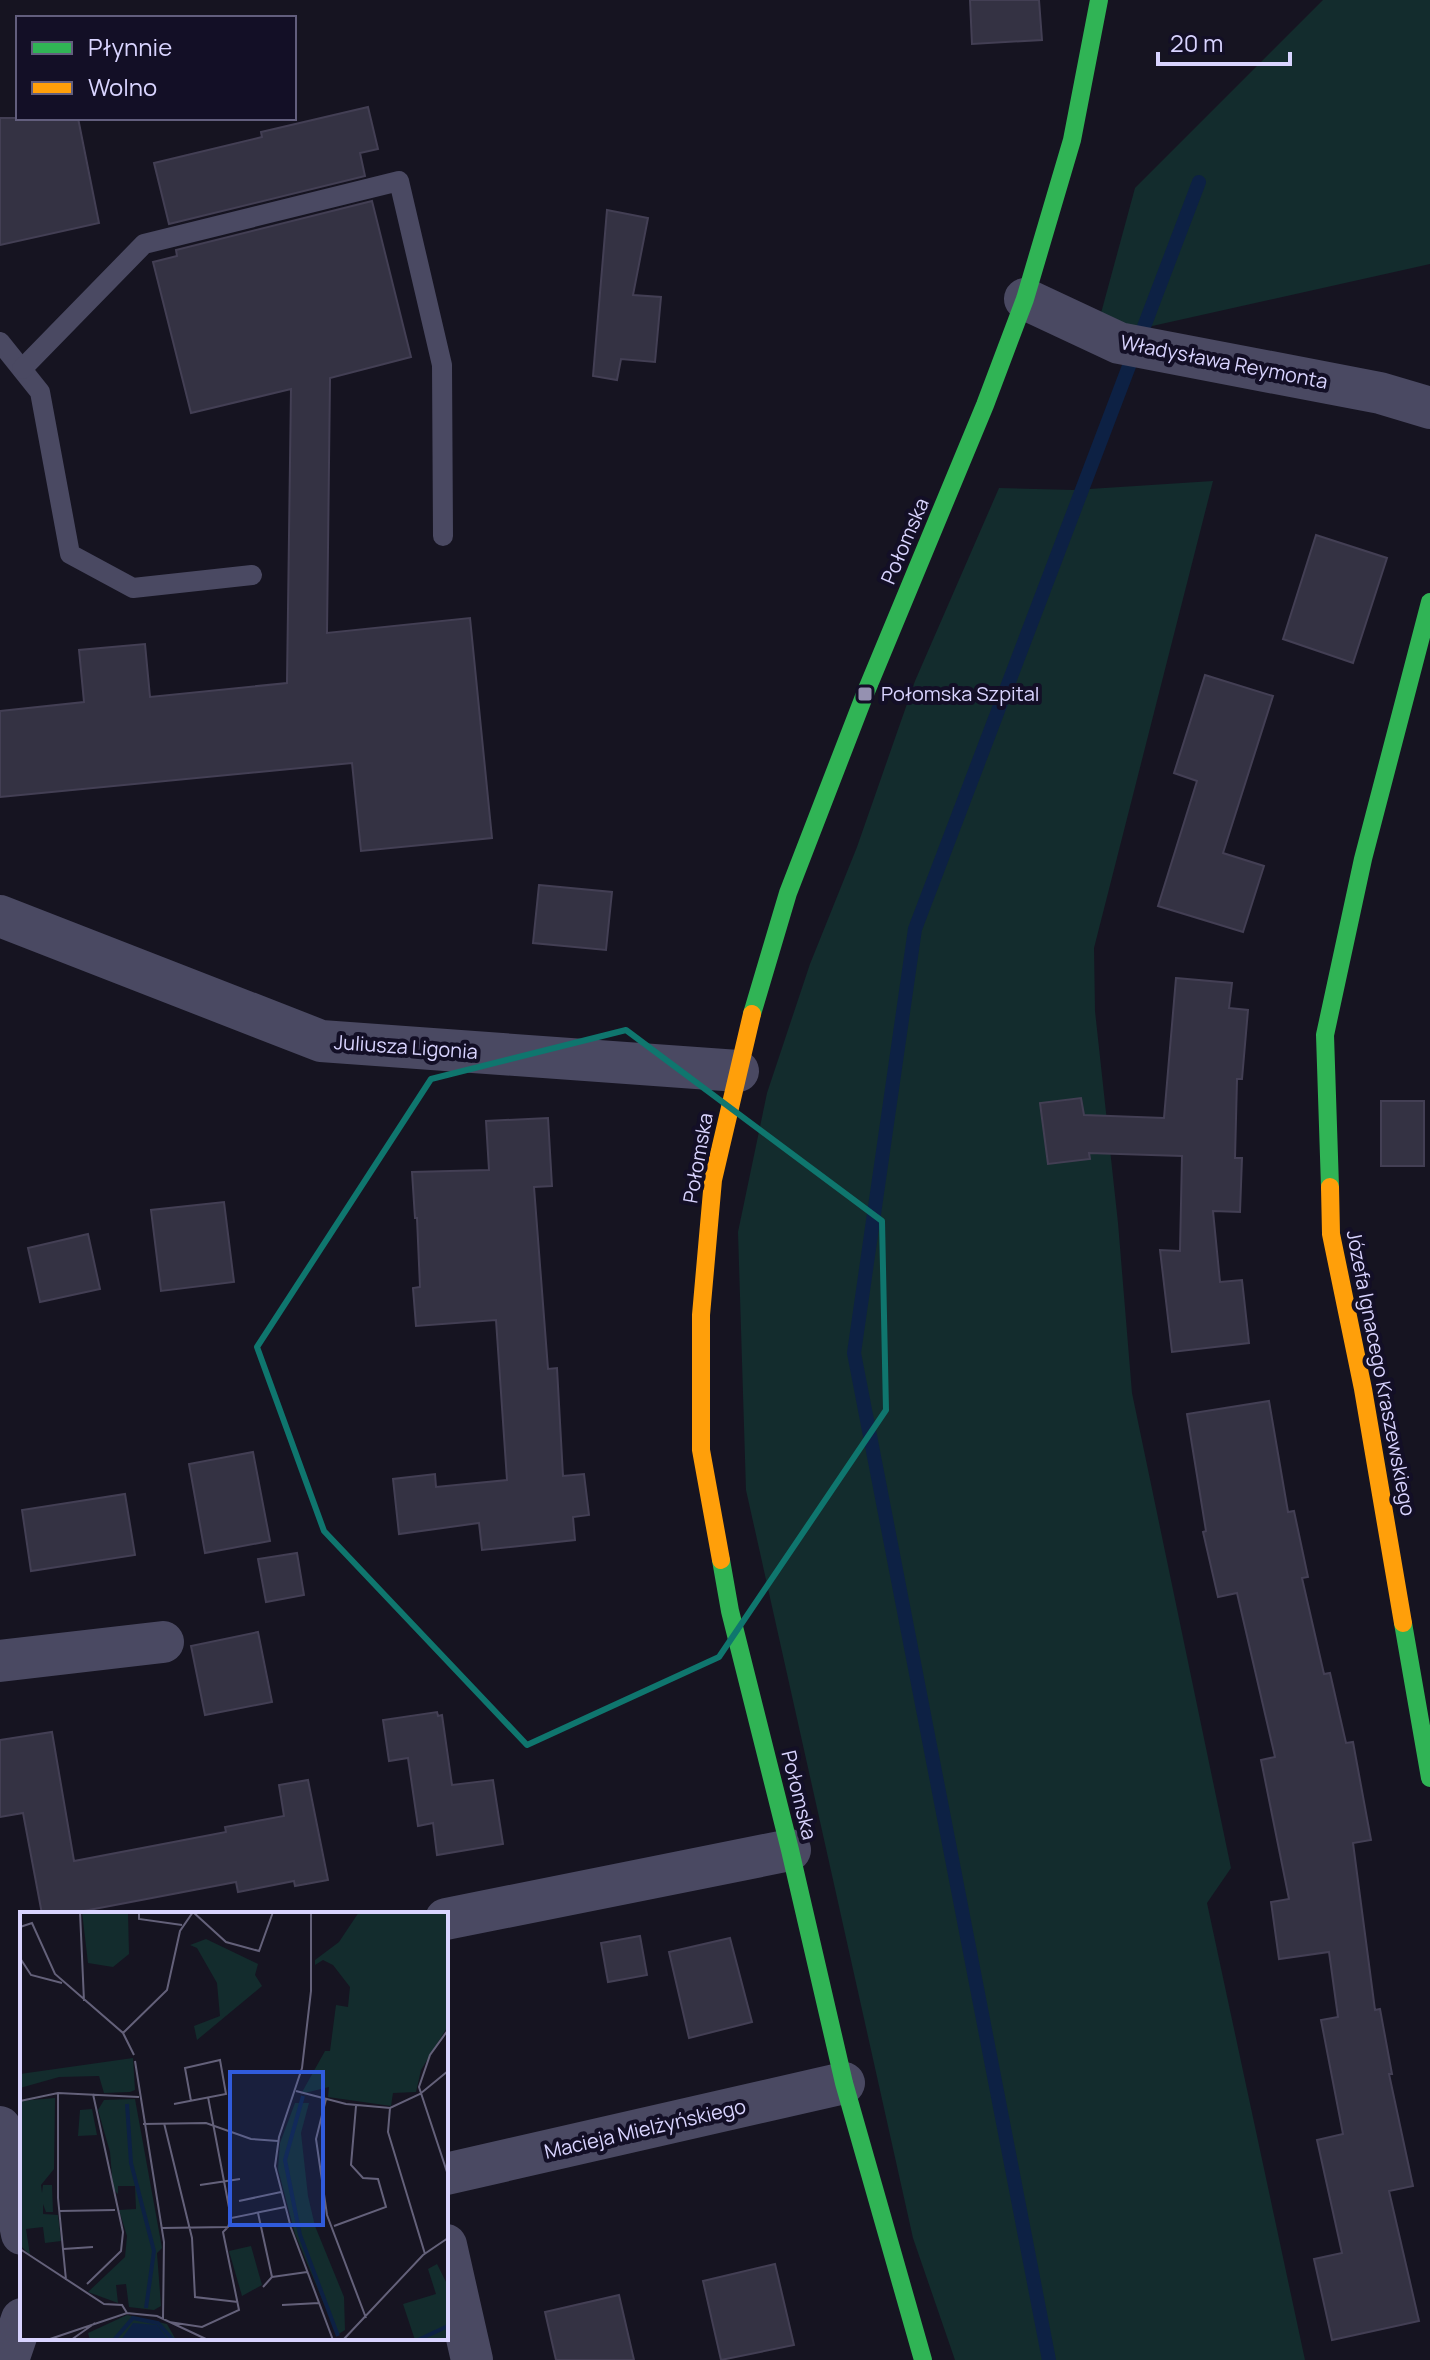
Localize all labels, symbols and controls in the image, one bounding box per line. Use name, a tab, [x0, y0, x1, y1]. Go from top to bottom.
legend	[16, 16, 296, 120]
scale bar	[1158, 16, 1290, 66]
text: 20 m	[1170, 26, 1223, 59]
text: Płynnie	[88, 30, 172, 63]
text: Wolno	[88, 70, 157, 103]
street label: Władysława Reymonta	[1118, 328, 1330, 395]
street label: Połomska	[874, 494, 935, 588]
place label: Połomska Szpital	[881, 680, 1040, 707]
marker: Połomska Szpital	[856, 685, 874, 703]
street label: Juliusza Ligonia	[333, 1028, 479, 1065]
street label: Połomska	[676, 1111, 719, 1205]
street label: Józefa Ignacego Kraszewskiego	[1341, 1228, 1422, 1518]
street label: Połomska	[775, 1747, 824, 1842]
inset map	[20, 1912, 448, 2340]
street label: Macieja Mielżyńskiego	[541, 2092, 749, 2165]

